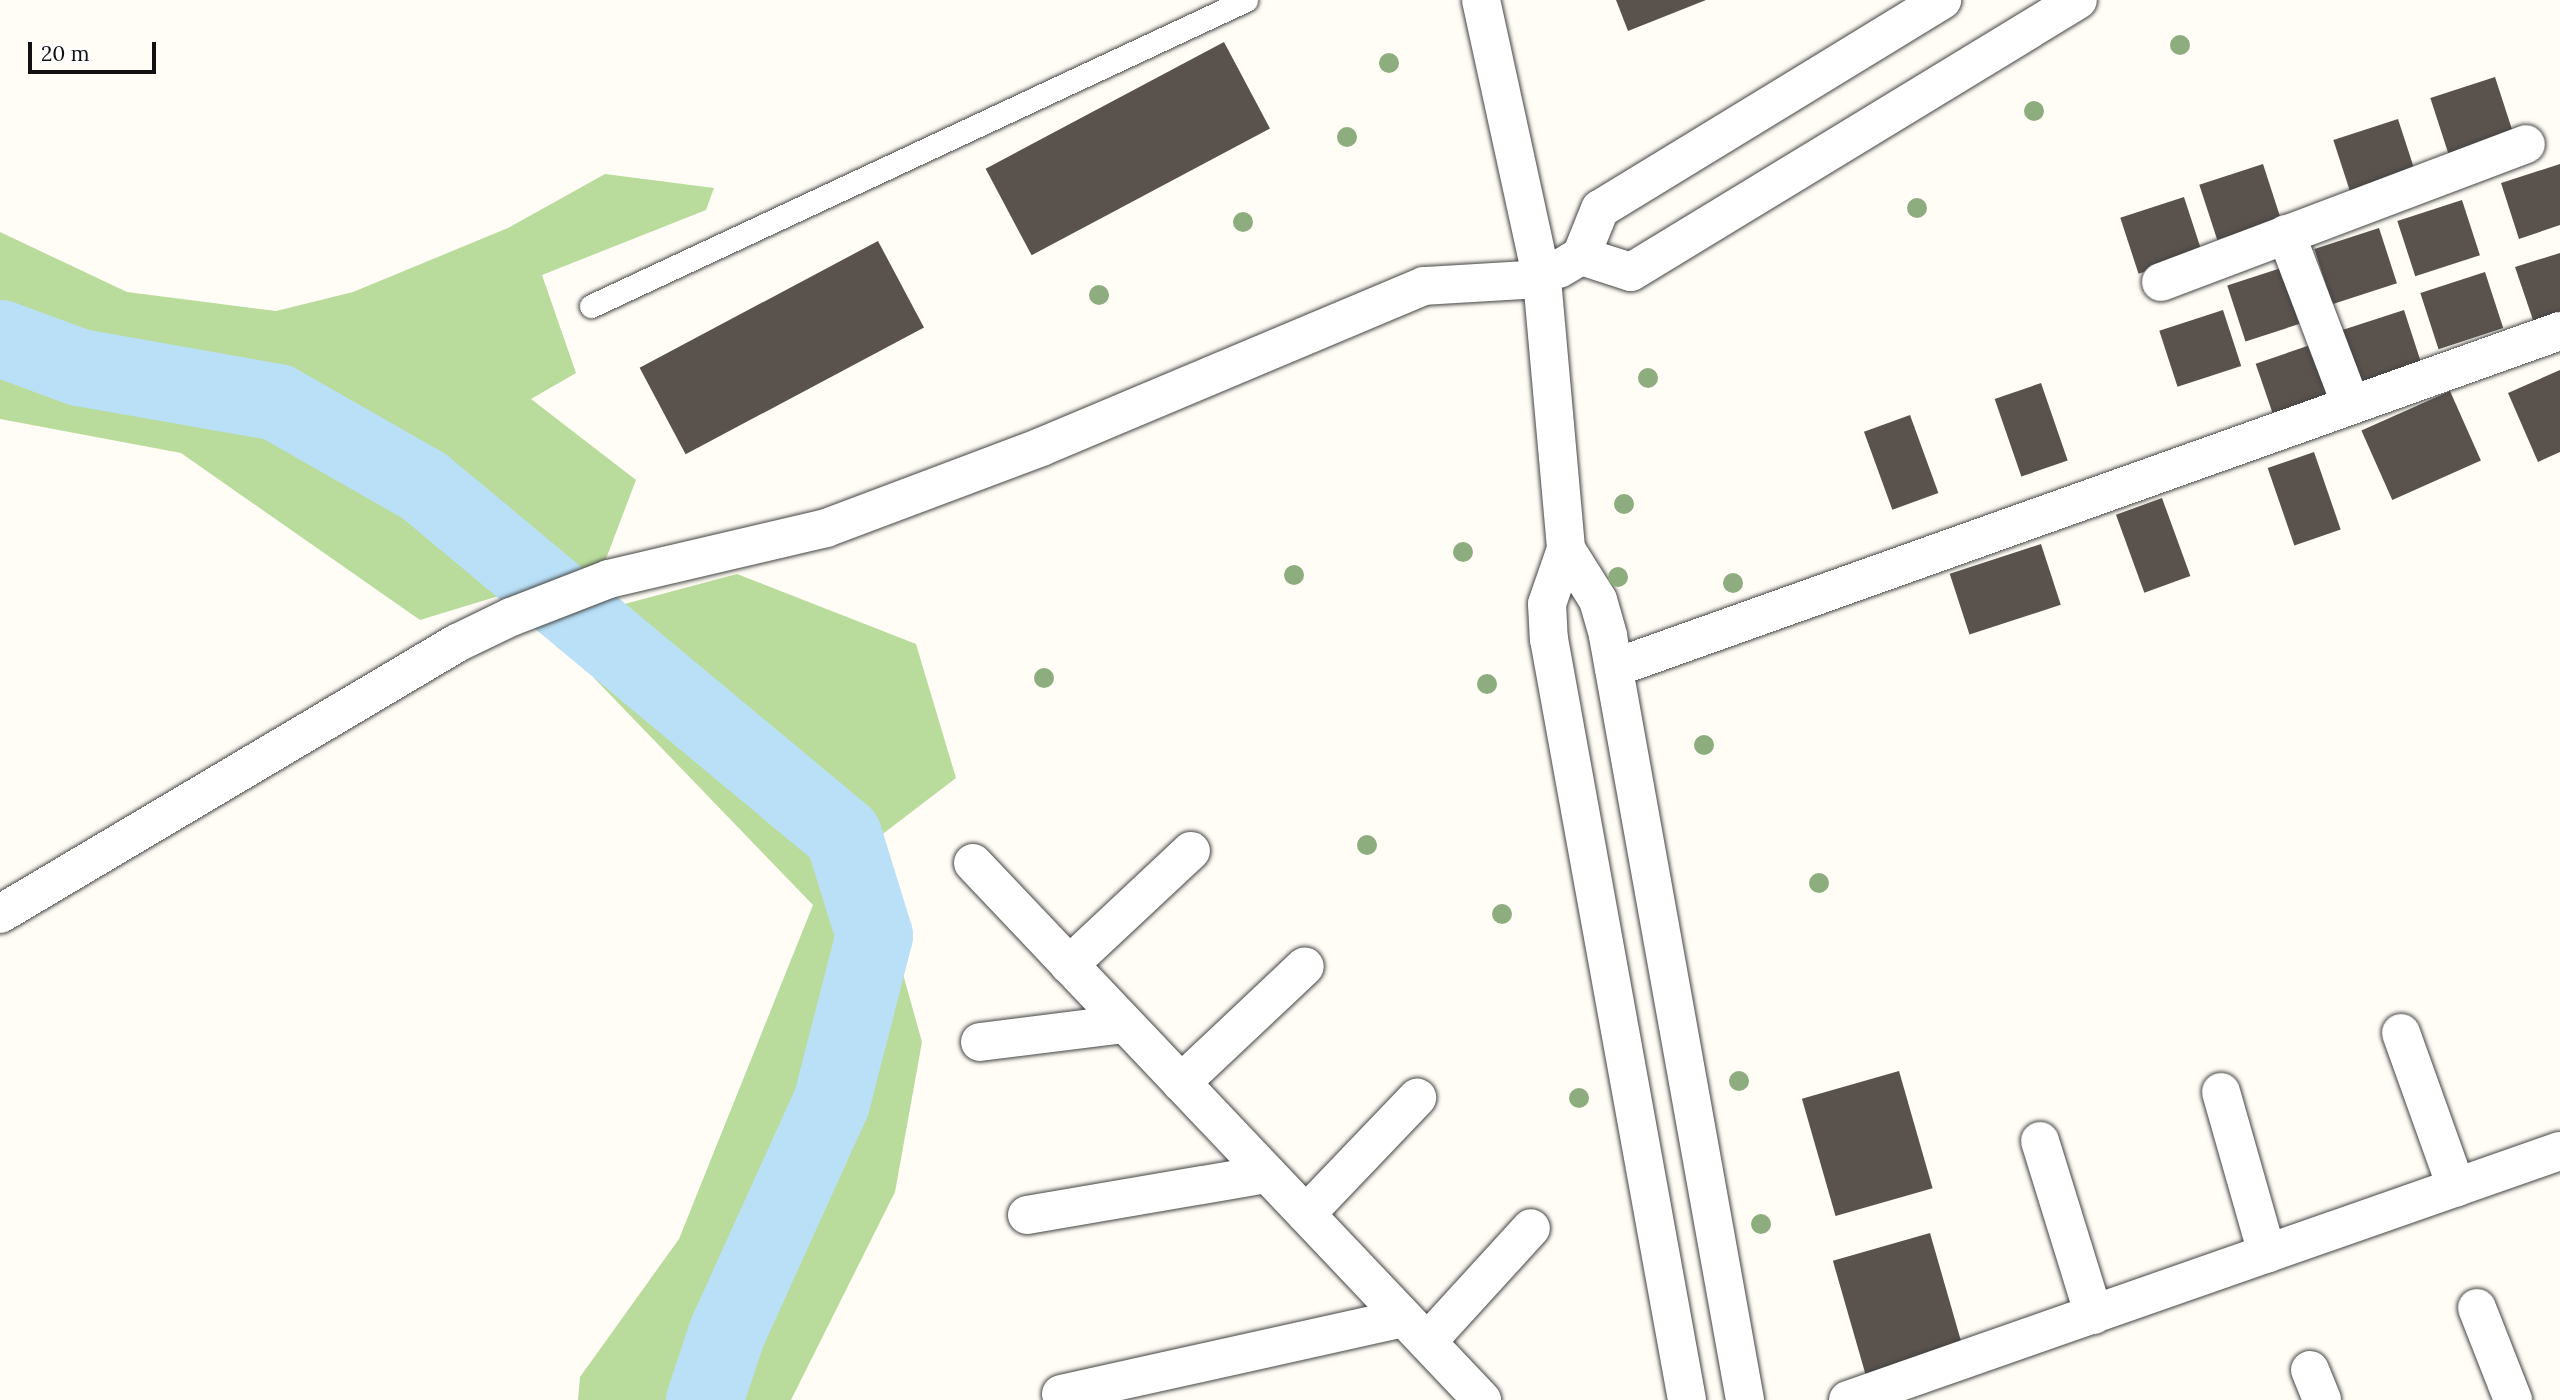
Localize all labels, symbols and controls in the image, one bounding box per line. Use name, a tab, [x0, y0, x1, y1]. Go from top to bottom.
scale bar	[32, 28, 159, 72]
text: 20 m	[41, 40, 90, 67]

